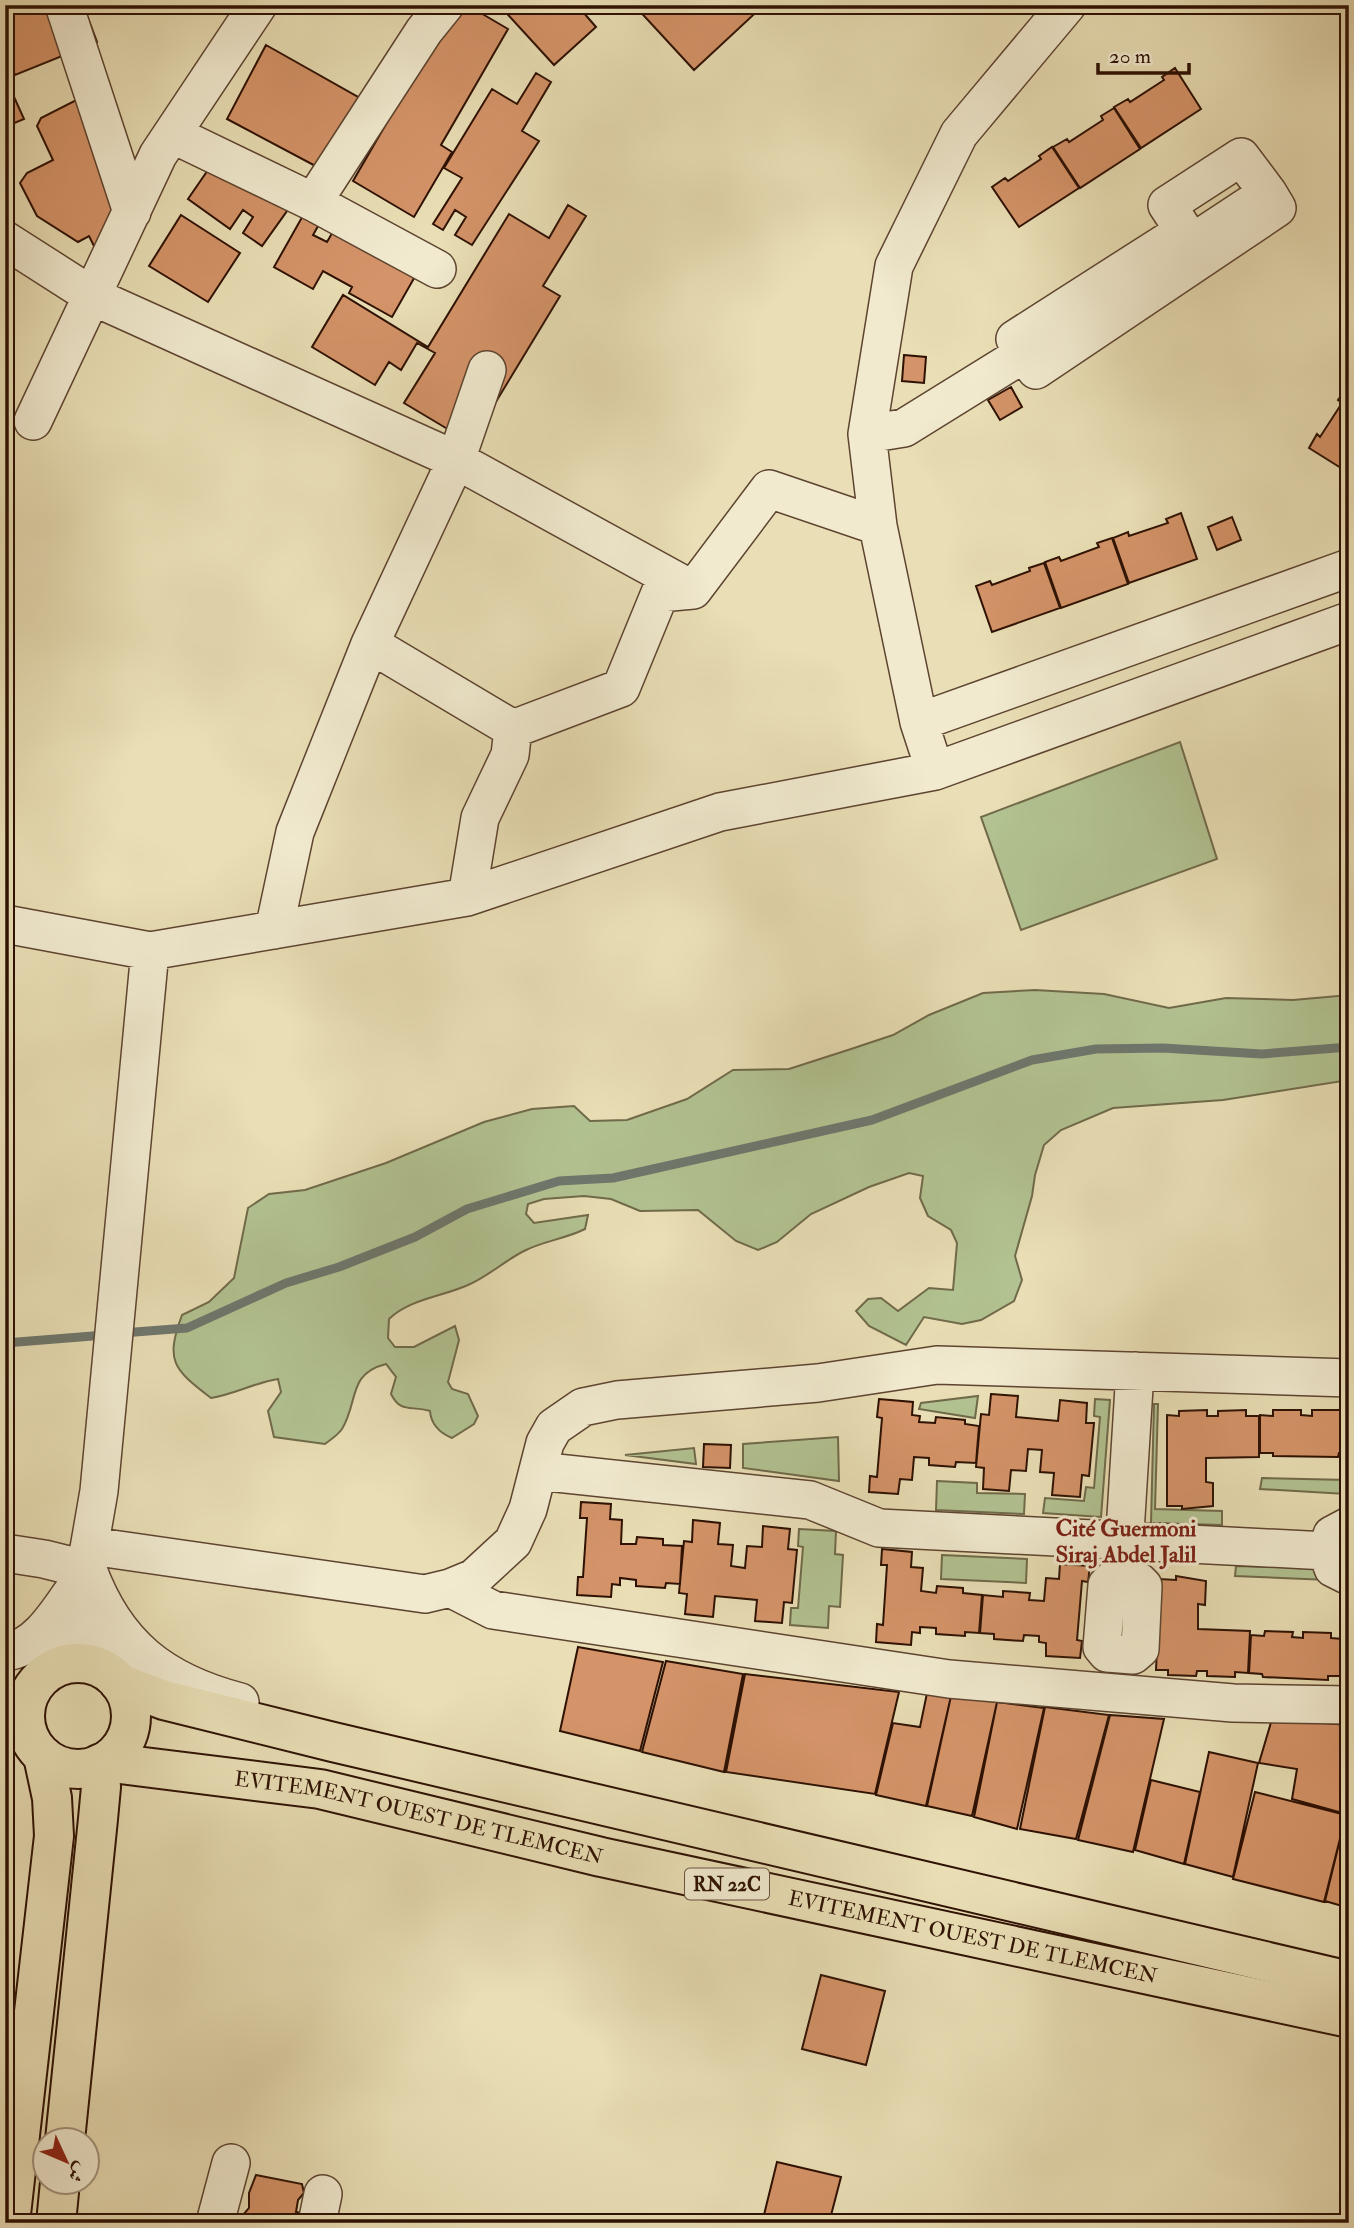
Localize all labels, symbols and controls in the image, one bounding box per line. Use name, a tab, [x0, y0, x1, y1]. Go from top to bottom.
scale bar	[1098, 32, 1190, 76]
text: 20 m	[1109, 43, 1151, 70]
district label: Cité Guermoni Siraj Abdel Jalil	[1056, 1514, 1197, 1570]
street label: EVITEMENT OUEST DE TLEMCEN	[233, 1765, 606, 1871]
road number: RN 22C	[685, 1868, 769, 1900]
street label: EVITEMENT OUEST DE TLEMCEN	[786, 1885, 1160, 1990]
north arrow	[32, 2126, 102, 2196]
text: ش	[62, 2157, 93, 2187]

